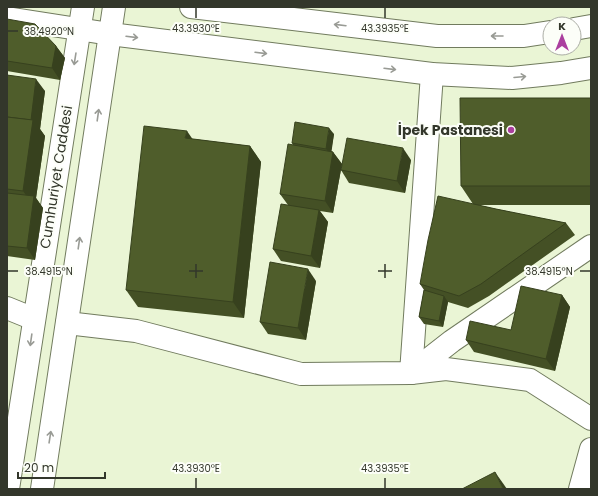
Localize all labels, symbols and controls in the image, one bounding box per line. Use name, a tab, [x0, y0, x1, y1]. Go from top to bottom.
north arrow	[542, 16, 582, 56]
text: K	[558, 18, 566, 34]
text: 43.3930°E	[172, 21, 220, 36]
one-way arrow	[334, 21, 347, 28]
text: 43.3935°E	[361, 21, 409, 36]
text: 38.4920°N	[24, 24, 74, 39]
one-way arrow	[491, 32, 504, 40]
one-way arrow	[125, 33, 138, 41]
one-way arrow	[254, 49, 267, 57]
one-way arrow	[71, 53, 79, 66]
one-way arrow	[383, 65, 396, 73]
one-way arrow	[513, 73, 526, 81]
street label: Cumhuriyet Caddesi	[35, 104, 77, 250]
one-way arrow	[94, 109, 102, 122]
place label: İpek Pastanesi	[398, 120, 503, 140]
marker: İpek Pastanesi	[506, 125, 516, 135]
one-way arrow	[75, 237, 83, 250]
text: 38.4915°N	[25, 264, 73, 279]
text: 38.4915°N	[525, 264, 573, 279]
one-way arrow	[27, 333, 35, 346]
one-way arrow	[46, 431, 54, 444]
scale bar	[18, 454, 105, 480]
text: 20 m	[24, 459, 54, 476]
text: 43.3930°E	[172, 461, 220, 476]
text: 43.3935°E	[361, 461, 409, 476]

